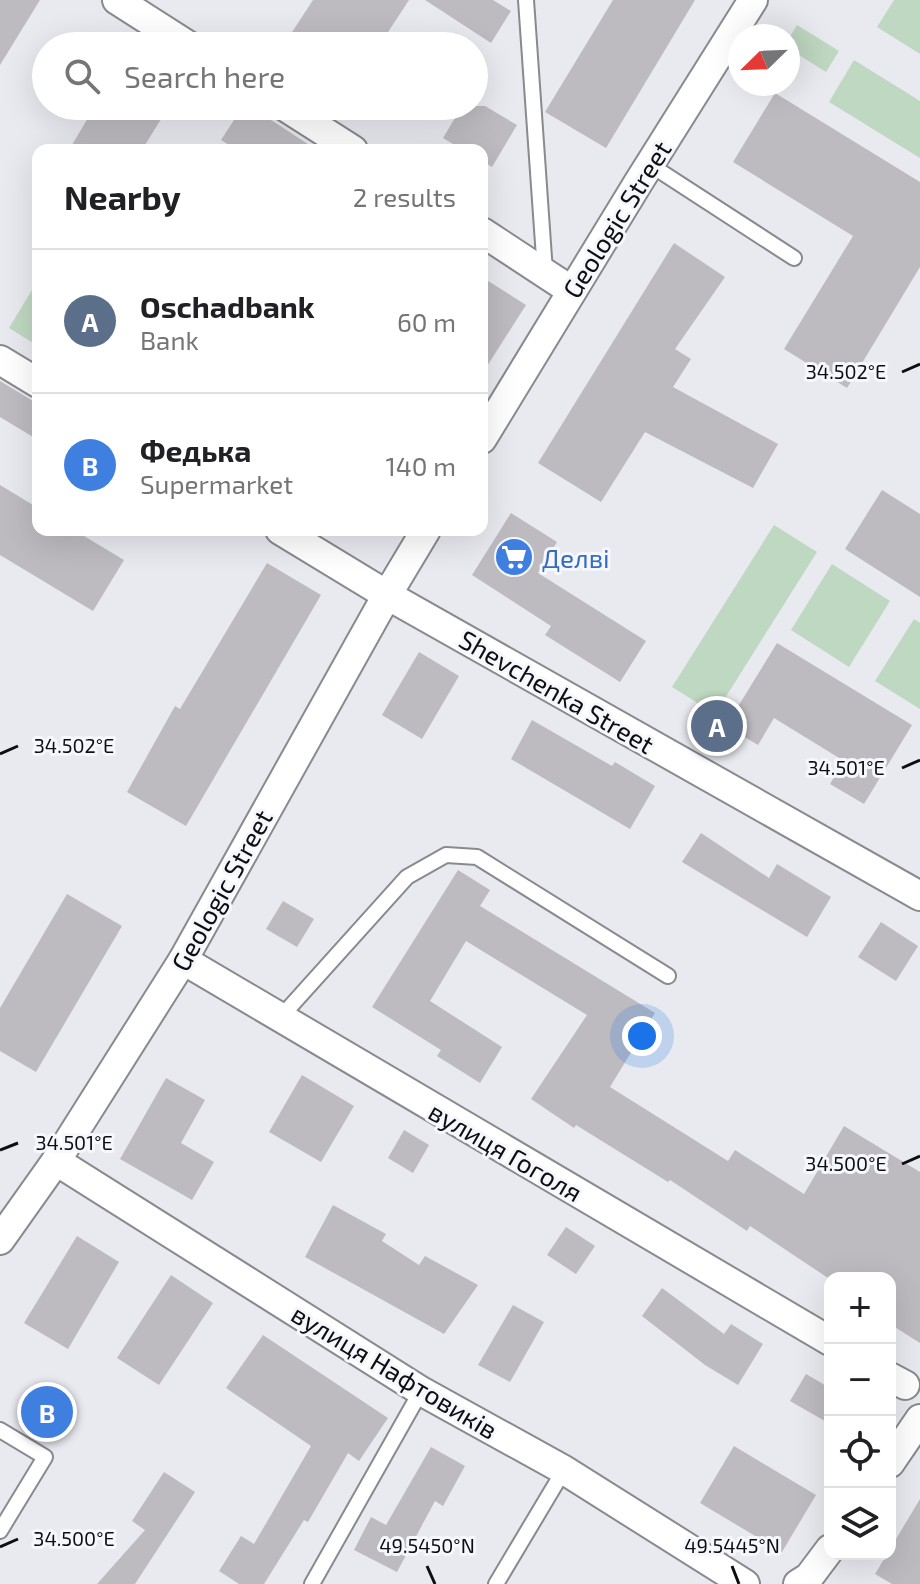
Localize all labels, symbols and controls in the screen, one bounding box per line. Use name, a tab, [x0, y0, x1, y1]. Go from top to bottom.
north arrow	[728, 24, 800, 96]
search box	[32, 32, 488, 120]
icon: search	[60, 54, 104, 98]
text: Search here	[124, 58, 285, 94]
street label: Geologic Street	[555, 135, 677, 303]
text: Nearby	[64, 176, 181, 217]
text: 2 results	[353, 181, 456, 212]
text: Oschadbank	[140, 288, 315, 324]
text: A	[82, 306, 98, 337]
text: 60 m	[397, 306, 456, 337]
text: Bank	[140, 324, 199, 355]
text: 34.502°E	[806, 359, 886, 383]
text: Федька	[140, 432, 252, 468]
text: B	[82, 450, 98, 481]
text: 140 m	[385, 450, 456, 481]
text: Supermarket	[140, 468, 293, 499]
supermarket icon: Делві	[493, 536, 535, 578]
place label: Делві	[542, 542, 610, 573]
street label: Shevchenka Street	[454, 623, 660, 759]
pin: A	[691, 696, 743, 756]
text: 34.502°E	[34, 733, 114, 757]
text: 34.501°E	[807, 755, 885, 779]
street label: Geologic Street	[164, 804, 278, 976]
your location	[622, 1016, 662, 1056]
street label: вулиця Гоголя	[423, 1095, 588, 1208]
text: 34.501°E	[35, 1130, 113, 1154]
text: 34.500°E	[805, 1151, 887, 1175]
map controls	[824, 1272, 896, 1560]
button: +	[824, 1272, 896, 1344]
street label: вулиця Нафтовиків	[286, 1297, 504, 1446]
button: −	[824, 1344, 896, 1416]
pin: B	[21, 1382, 73, 1442]
button: locate	[824, 1416, 896, 1488]
button: layers	[824, 1488, 896, 1560]
text: 34.500°E	[33, 1526, 115, 1550]
text: 49.5450°N	[379, 1533, 475, 1557]
text: 49.5445°N	[684, 1533, 780, 1557]

